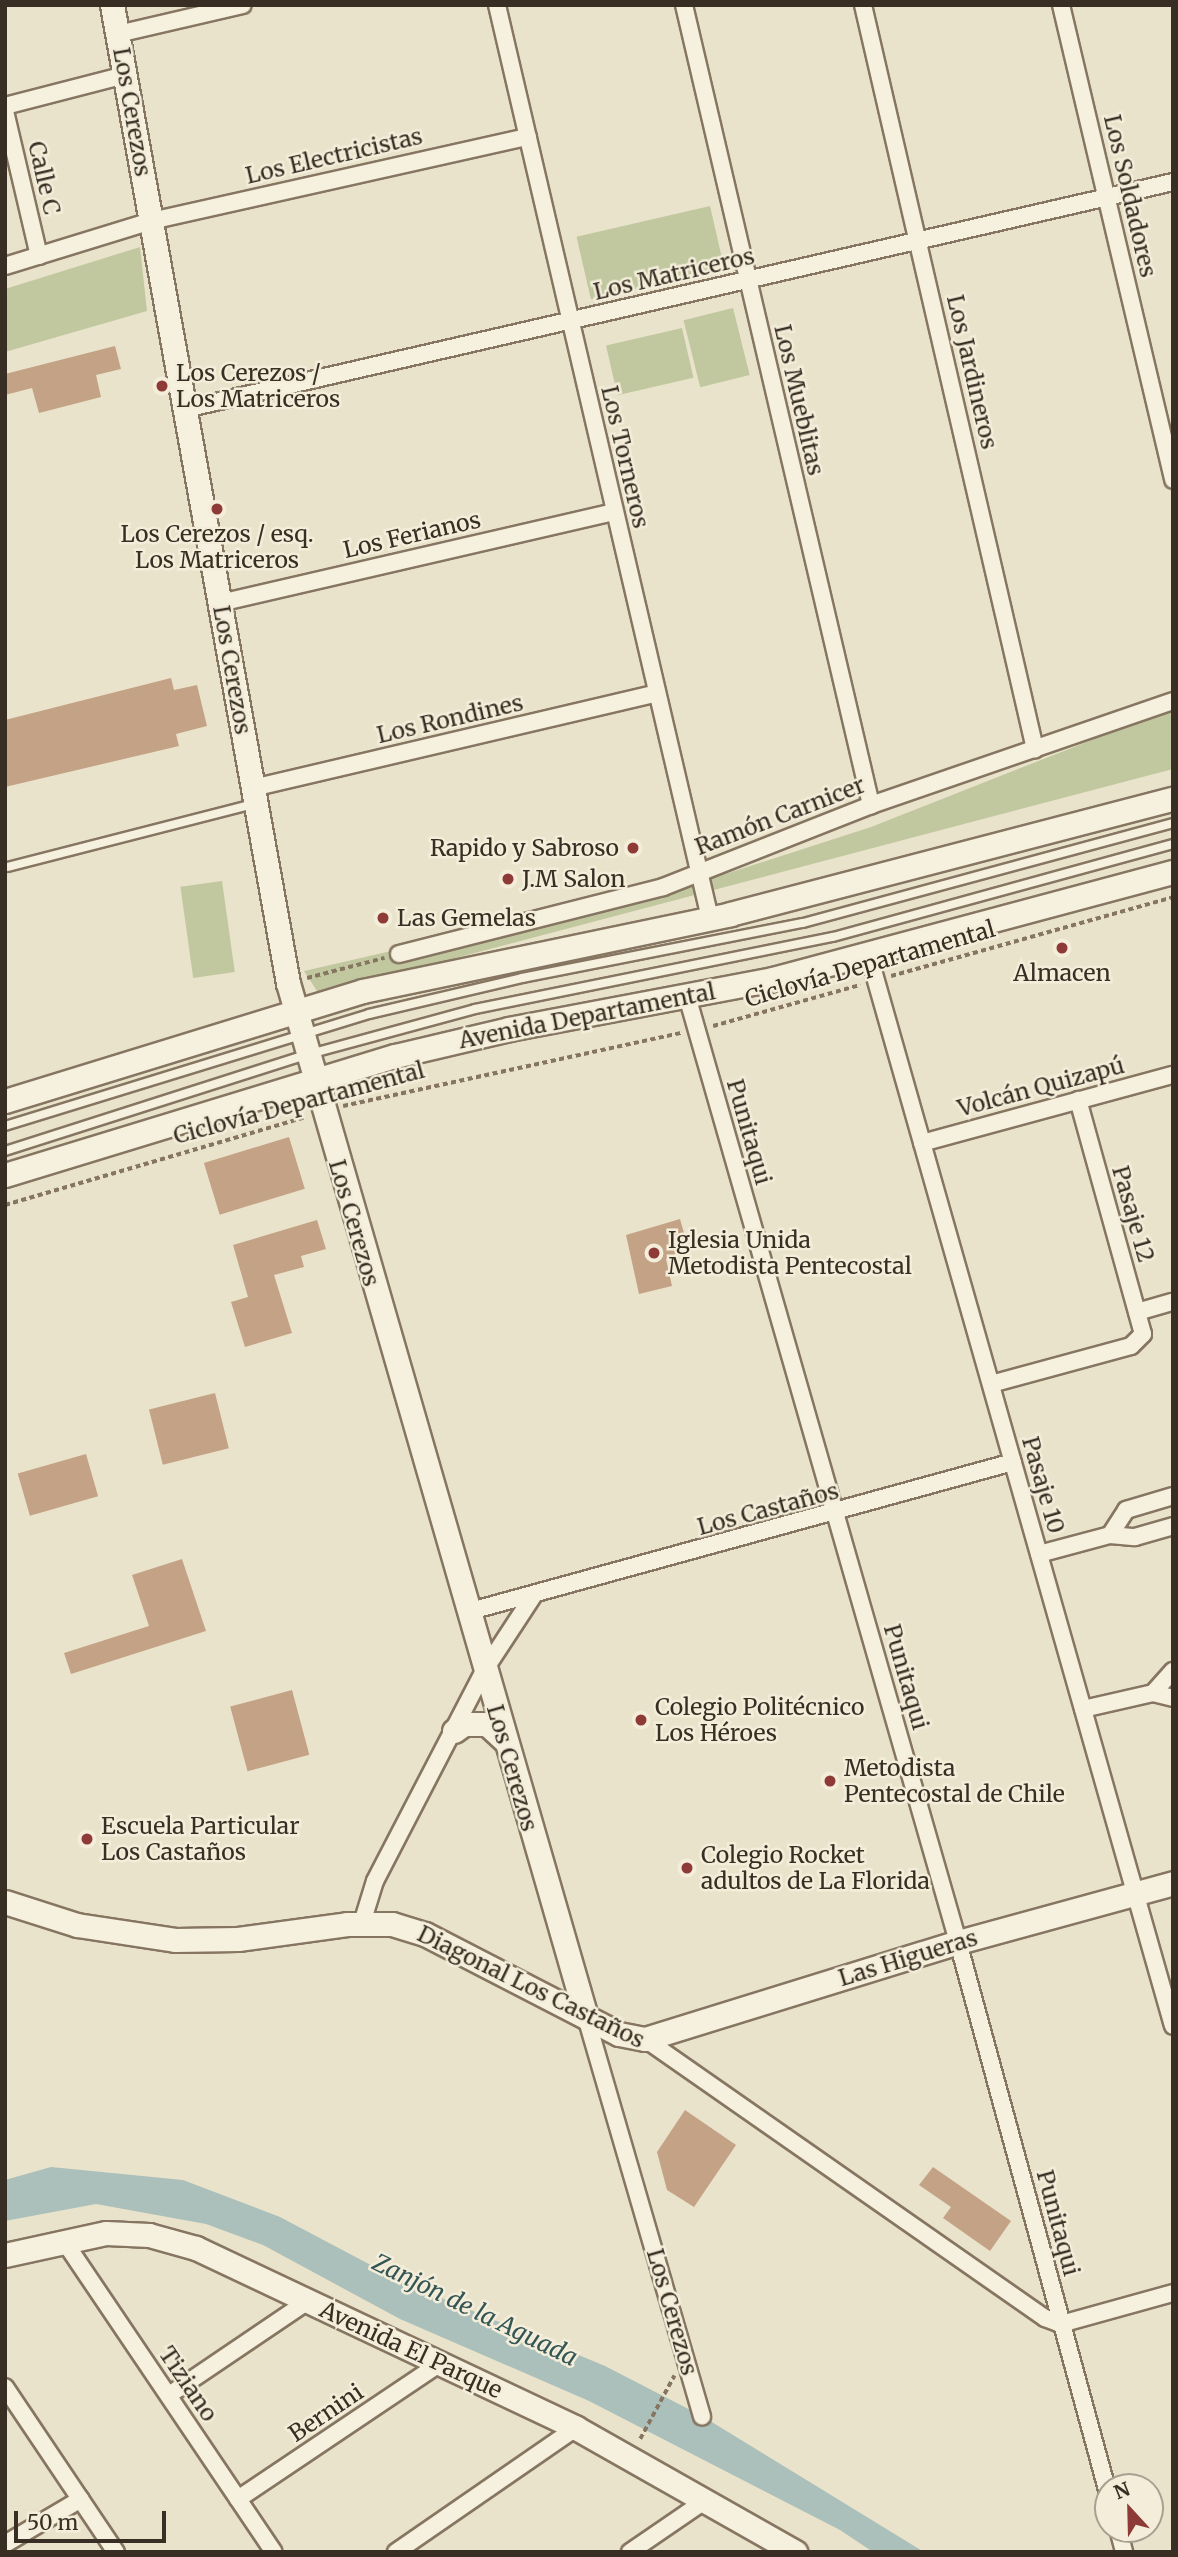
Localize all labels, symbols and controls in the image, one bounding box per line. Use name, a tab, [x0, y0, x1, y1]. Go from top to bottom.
street label: Los Cerezos	[107, 45, 157, 179]
street label: Los Soldadores	[1098, 112, 1162, 280]
street label: Los Electricistas	[243, 122, 425, 190]
street label: Calle C	[22, 139, 66, 217]
street label: Los Matriceros	[591, 242, 757, 306]
street label: Los Jardineros	[941, 292, 1003, 452]
street label: Los Mueblitas	[768, 322, 830, 478]
place label: Los Cerezos / Los Matriceros	[176, 359, 340, 413]
marker: Los Cerezos / Los Matriceros	[154, 378, 170, 394]
street label: Los Torneros	[595, 383, 655, 531]
marker: Los Cerezos / esq. Los Matriceros	[209, 501, 225, 517]
street label: Los Ferianos	[341, 506, 483, 564]
place label: Los Cerezos / esq. Los Matriceros	[120, 520, 314, 574]
street label: Los Cerezos	[207, 603, 257, 737]
street label: Los Rondines	[374, 689, 526, 749]
street label: Ramón Carnicer	[691, 771, 869, 861]
place label: Rapido y Sabroso	[430, 834, 619, 862]
marker: Rapido y Sabroso	[625, 840, 641, 856]
place label: J.M Salon	[522, 865, 625, 893]
marker: J.M Salon	[500, 871, 516, 887]
place label: Las Gemelas	[397, 904, 536, 932]
marker: Las Gemelas	[375, 910, 391, 926]
street label: Ciclovía Departamental	[742, 915, 998, 1013]
marker: Almacen	[1054, 940, 1070, 956]
place label: Almacen	[1013, 959, 1111, 987]
street label: Avenida Departamental	[456, 978, 718, 1054]
street label: Volcán Quizapú	[955, 1051, 1127, 1123]
street label: Ciclovía Departamental	[170, 1056, 428, 1150]
street label: Punitaqui	[721, 1076, 777, 1188]
street label: Los Cerezos	[323, 1157, 385, 1289]
street label: Pasaje 12	[1106, 1163, 1160, 1265]
place label: Iglesia Unida Metodista Pentecostal	[668, 1226, 912, 1280]
marker: Iglesia Unida Metodista Pentecostal	[646, 1245, 662, 1261]
street label: Pasaje 10	[1016, 1433, 1070, 1537]
street label: Los Castaños	[694, 1477, 842, 1541]
street label: Punitaqui	[878, 1621, 934, 1733]
place label: Colegio Politécnico Los Héroes	[655, 1693, 864, 1747]
street label: Los Cerezos	[481, 1702, 543, 1834]
marker: Colegio Politécnico Los Héroes	[633, 1712, 649, 1728]
place label: Metodista Pentecostal de Chile	[844, 1754, 1065, 1808]
marker: Metodista Pentecostal de Chile	[822, 1773, 838, 1789]
place label: Escuela Particular Los Castaños	[101, 1812, 299, 1866]
marker: Escuela Particular Los Castaños	[79, 1831, 95, 1847]
place label: Colegio Rocket adultos de La Florida	[701, 1841, 930, 1895]
marker: Colegio Rocket adultos de La Florida	[679, 1860, 695, 1876]
street label: Diagonal Los Castaños	[413, 1920, 649, 2054]
street label: Las Higueras	[835, 1924, 981, 1992]
street label: Punitaqui	[1031, 2167, 1085, 2279]
street label: Los Cerezos	[641, 2246, 703, 2378]
water label: Zanjón de la Aguada	[368, 2248, 582, 2372]
street label: Avenida El Parque	[316, 2296, 506, 2404]
street label: Tiziano	[153, 2341, 223, 2427]
street label: Bernini	[284, 2378, 368, 2448]
north arrow	[1094, 2473, 1164, 2543]
text: N	[1110, 2476, 1133, 2504]
scale bar	[18, 2498, 170, 2542]
text: 50 m	[27, 2509, 78, 2536]

